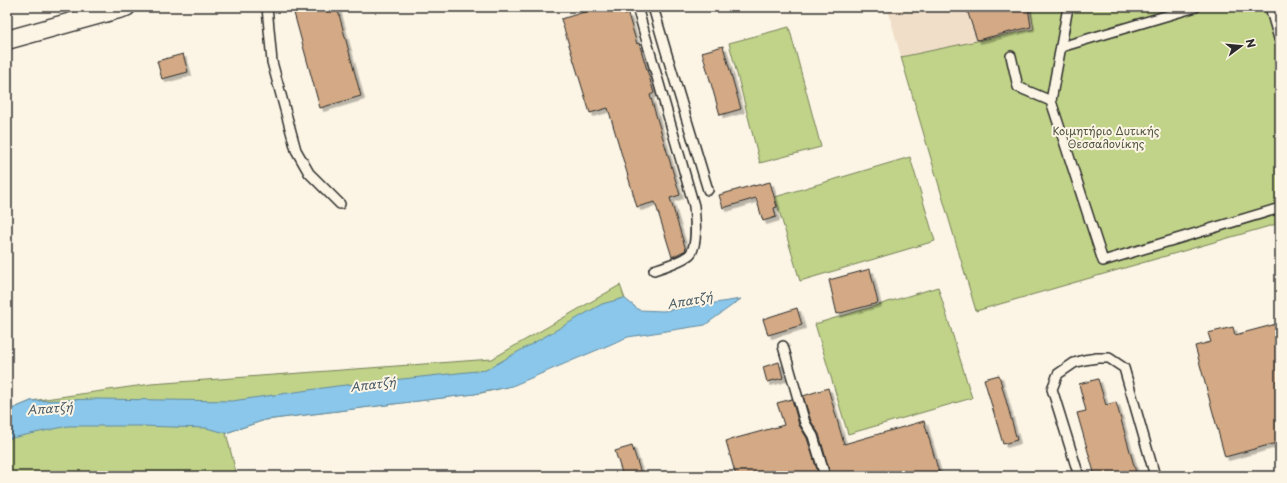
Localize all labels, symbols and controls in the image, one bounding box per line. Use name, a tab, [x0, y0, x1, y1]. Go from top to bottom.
north arrow	[1221, 26, 1261, 66]
text: N	[1242, 37, 1261, 50]
park label: Κοιμητήριο Δυτικής Θεσσαλονίκης	[1053, 122, 1160, 152]
water label: Απατζή	[666, 287, 715, 313]
water label: Απατζή	[349, 372, 398, 396]
water label: Απατζή	[27, 397, 74, 419]

